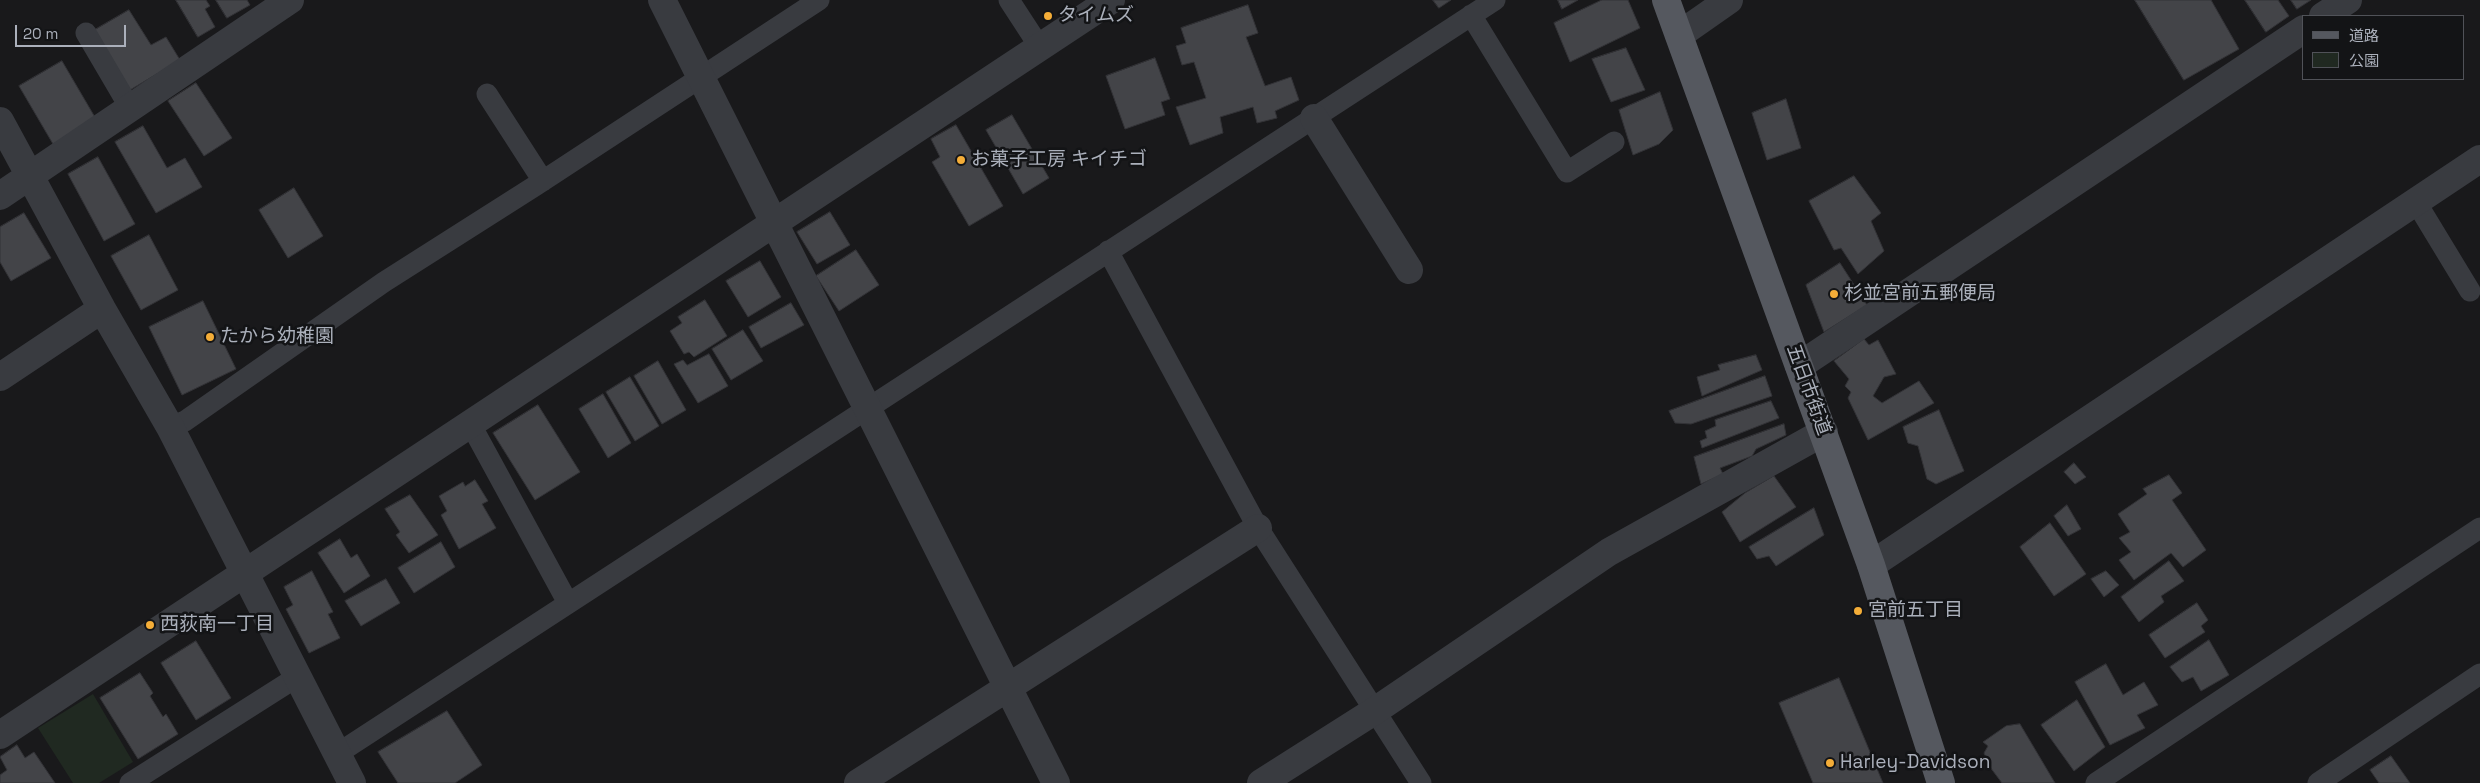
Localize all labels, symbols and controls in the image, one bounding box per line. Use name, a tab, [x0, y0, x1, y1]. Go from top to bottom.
place label: タイムズ	[1058, 5, 1134, 27]
marker: タイムズ	[1042, 10, 1054, 22]
scale bar	[18, 15, 129, 47]
legend	[2302, 15, 2465, 80]
text: 20 m	[23, 24, 58, 43]
text: 道路	[2349, 26, 2379, 45]
text: 公園	[2349, 51, 2379, 70]
place label: お菓子工房 キイチゴ	[971, 149, 1147, 171]
marker: お菓子工房 キイチゴ	[955, 154, 967, 166]
place label: 杉並宮前五郵便局	[1844, 283, 1996, 305]
marker: 杉並宮前五郵便局	[1828, 288, 1840, 300]
place label: たから幼稚園	[220, 326, 334, 348]
marker: たから幼稚園	[204, 331, 216, 343]
street label: 五日市街道	[1781, 341, 1835, 439]
place label: 宮前五丁目	[1868, 600, 1963, 622]
marker: 宮前五丁目	[1852, 605, 1864, 617]
place label: 西荻南一丁目	[160, 614, 274, 636]
marker: 西荻南一丁目	[144, 619, 156, 631]
place label: Harley-Davidson	[1840, 752, 1990, 774]
marker: Harley-Davidson	[1824, 757, 1836, 769]

